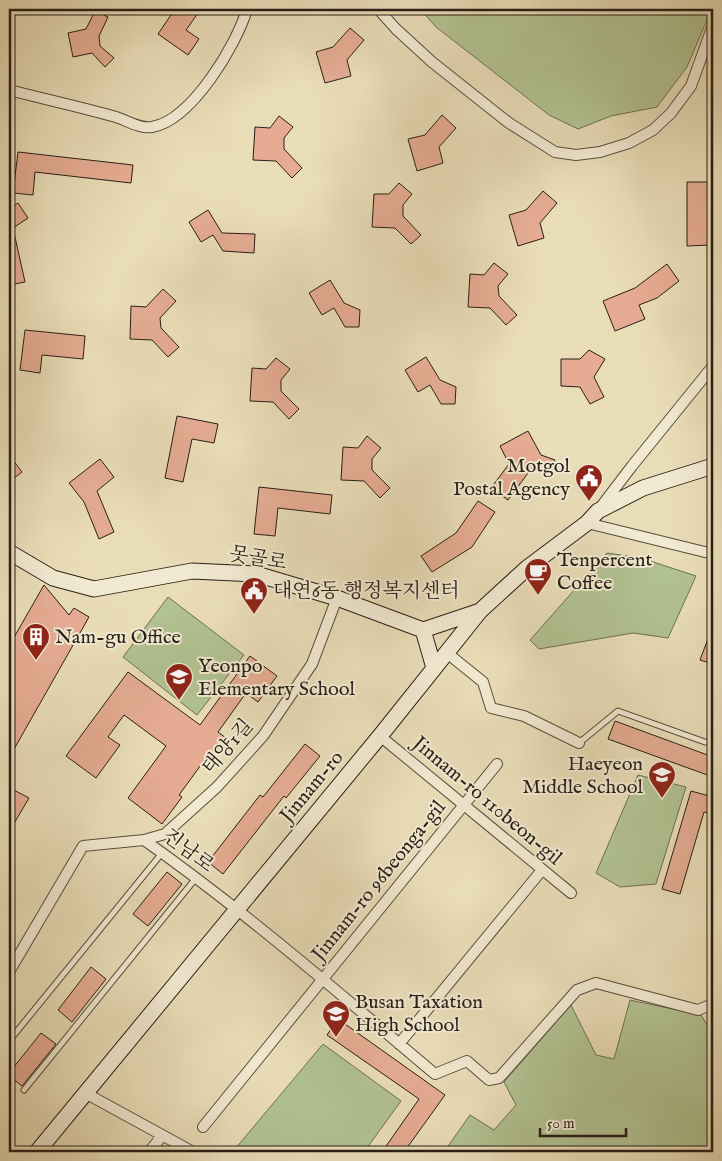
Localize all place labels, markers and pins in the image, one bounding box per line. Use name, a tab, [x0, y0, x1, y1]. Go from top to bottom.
place label: Motgol Postal Agency	[453, 454, 571, 502]
public building icon: Motgol Postal Agency	[574, 463, 604, 502]
place label: Tenpercent Coffee	[557, 548, 652, 596]
cafe icon: Tenpercent Coffee	[523, 557, 553, 596]
public building icon: 대연6동 행정복지센터	[239, 576, 269, 615]
place label: 대연6동 행정복지센터	[273, 579, 460, 604]
building icon: Nam-gu Office	[21, 622, 51, 661]
place label: Nam-gu Office	[55, 625, 181, 650]
place label: Yeonpo Elementary School	[198, 654, 356, 702]
school or university icon: Yeonpo Elementary School	[164, 662, 194, 701]
place label: Haeyeon Middle School	[522, 752, 644, 800]
school or university icon: Haeyeon Middle School	[647, 760, 677, 799]
place label: Busan Taxation High School	[355, 990, 483, 1038]
school or university icon: Busan Taxation High School	[321, 999, 351, 1038]

